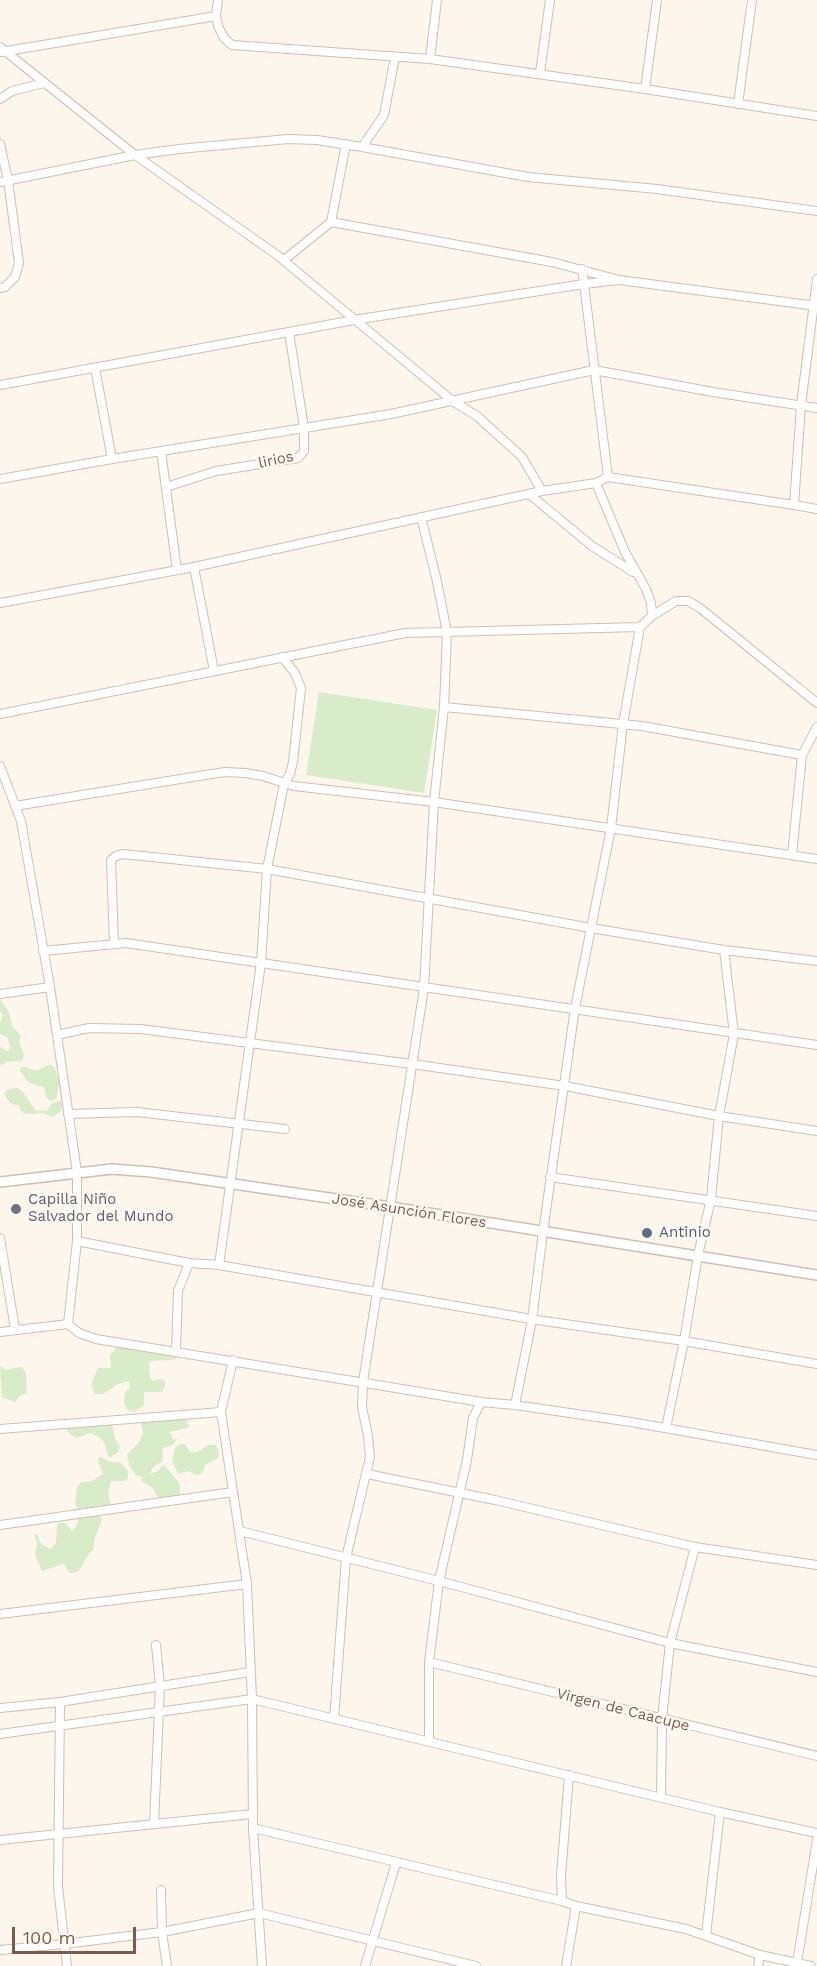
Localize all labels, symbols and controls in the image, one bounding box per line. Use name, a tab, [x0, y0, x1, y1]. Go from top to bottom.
street label: lirios	[257, 447, 295, 473]
street label: José Asunción Flores	[330, 1190, 488, 1232]
place label: Capilla Niño Salvador del Mundo	[28, 1191, 173, 1226]
marker: Capilla Niño Salvador del Mundo	[9, 1202, 23, 1216]
place label: Antinio	[659, 1224, 711, 1242]
marker: Antinio	[640, 1226, 654, 1240]
street label: Virgen de Caacupe	[555, 1685, 691, 1735]
scale bar	[15, 1915, 140, 1953]
text: 100 m	[23, 1927, 76, 1948]

